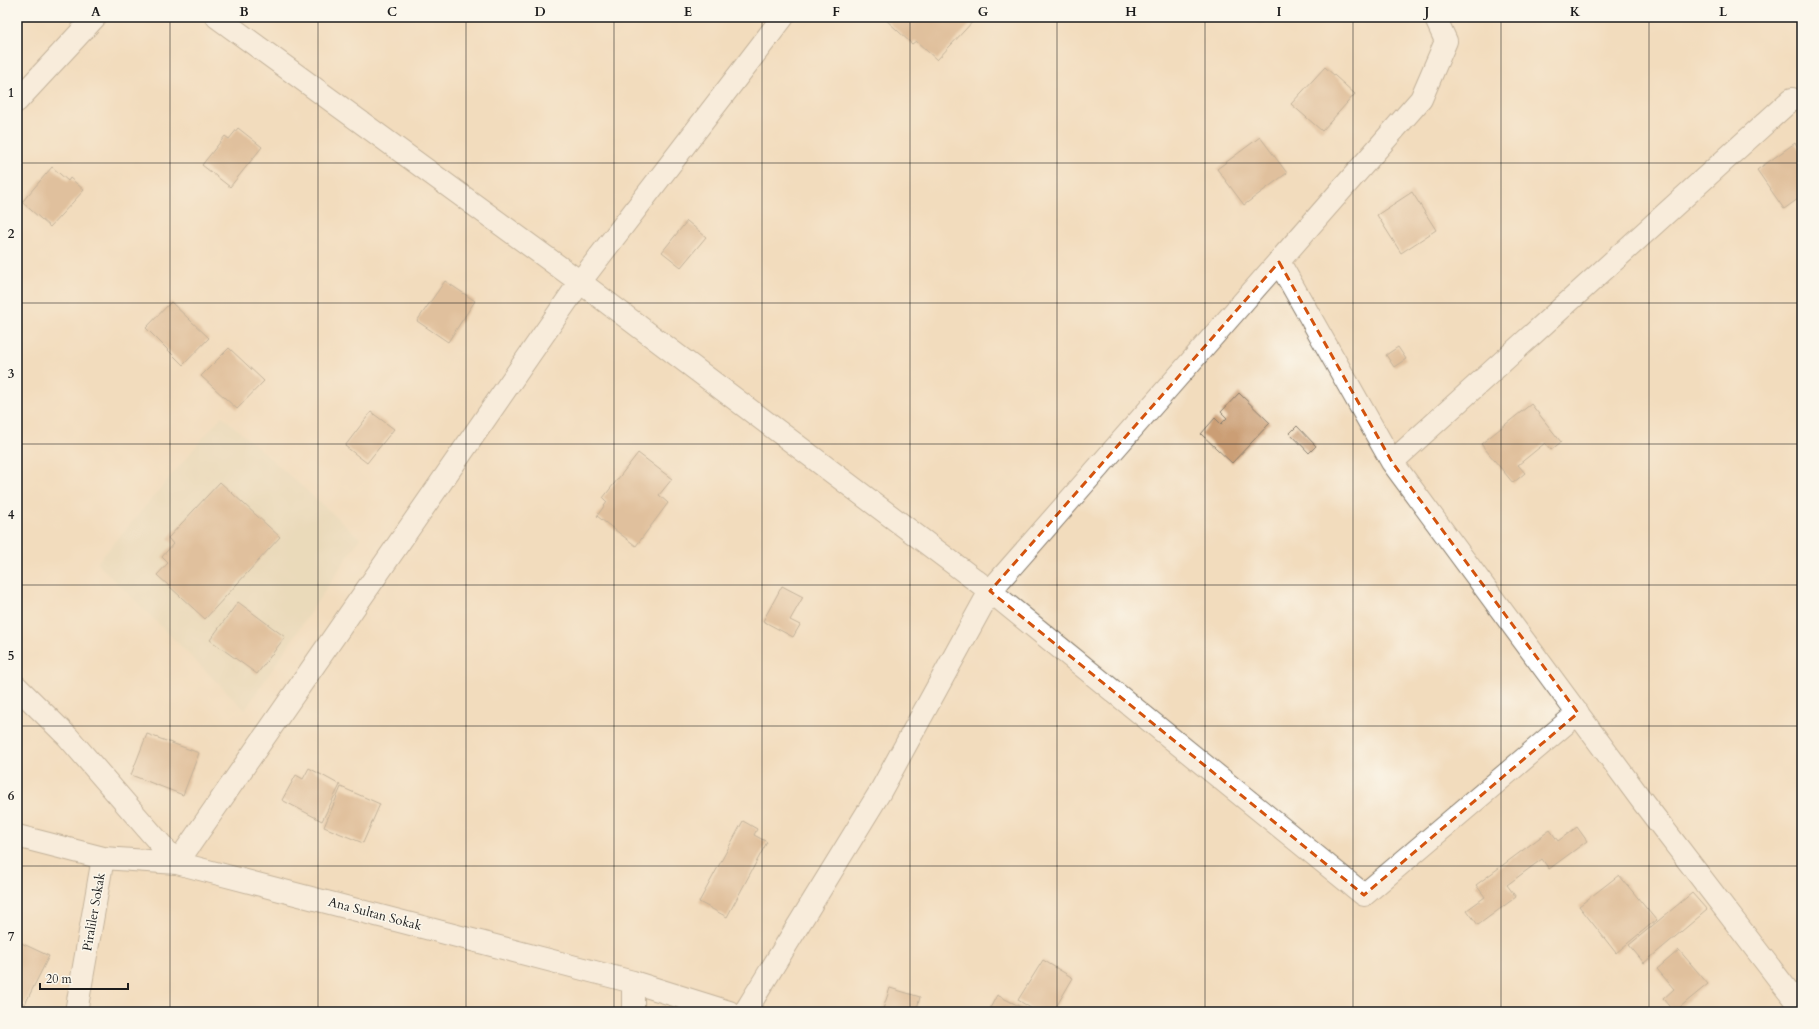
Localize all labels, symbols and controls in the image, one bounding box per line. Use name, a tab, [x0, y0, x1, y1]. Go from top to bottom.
text: A	[91, 3, 101, 21]
text: B	[239, 3, 249, 21]
text: C	[387, 3, 397, 21]
text: D	[534, 3, 546, 21]
text: E	[684, 3, 692, 21]
text: F	[832, 3, 840, 21]
text: G	[978, 3, 989, 21]
text: H	[1125, 3, 1137, 21]
text: I	[1276, 3, 1282, 21]
text: J	[1423, 3, 1430, 21]
text: K	[1570, 3, 1581, 21]
text: L	[1719, 3, 1728, 21]
text: 1	[8, 84, 14, 102]
text: 2	[8, 225, 15, 243]
text: 3	[8, 365, 15, 383]
text: 4	[8, 506, 15, 524]
text: 5	[8, 647, 14, 665]
text: 6	[8, 787, 15, 805]
street label: Piraliler Sokak	[78, 871, 110, 953]
street label: Ana Sultan Sokak	[326, 893, 424, 935]
text: 7	[8, 928, 15, 946]
scale bar	[40, 965, 128, 991]
text: 20 m	[46, 971, 73, 987]

